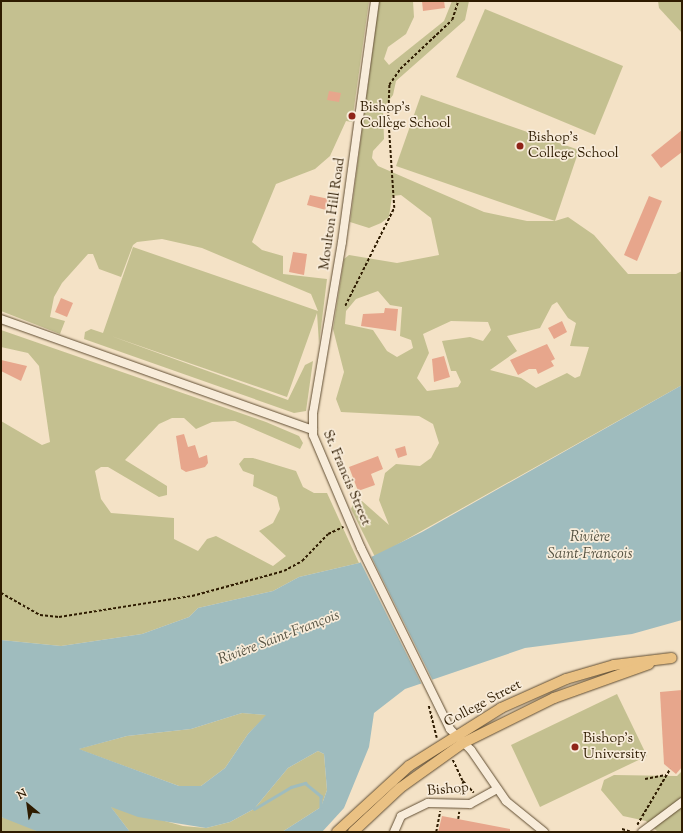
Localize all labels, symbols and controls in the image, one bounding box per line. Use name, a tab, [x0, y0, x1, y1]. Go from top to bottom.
place label: Bishop's Collège School	[360, 100, 451, 132]
marker: Bishop's Collège School	[347, 111, 357, 121]
place label: Bishop's College School	[528, 130, 619, 162]
marker: Bishop's College School	[515, 141, 525, 151]
street label: Moulton Hill Road	[317, 157, 349, 271]
street label: St. Francis Street	[318, 428, 374, 528]
water label: Rivière Saint-François	[548, 528, 632, 563]
water label: Rivière Saint-François	[216, 607, 342, 669]
street label: College Street	[441, 677, 525, 731]
place label: Bishop's University	[583, 731, 646, 764]
marker: Bishop's University	[570, 742, 580, 752]
street label: Bishop	[427, 780, 469, 800]
north arrow	[8, 785, 48, 825]
text: N	[14, 785, 30, 804]

